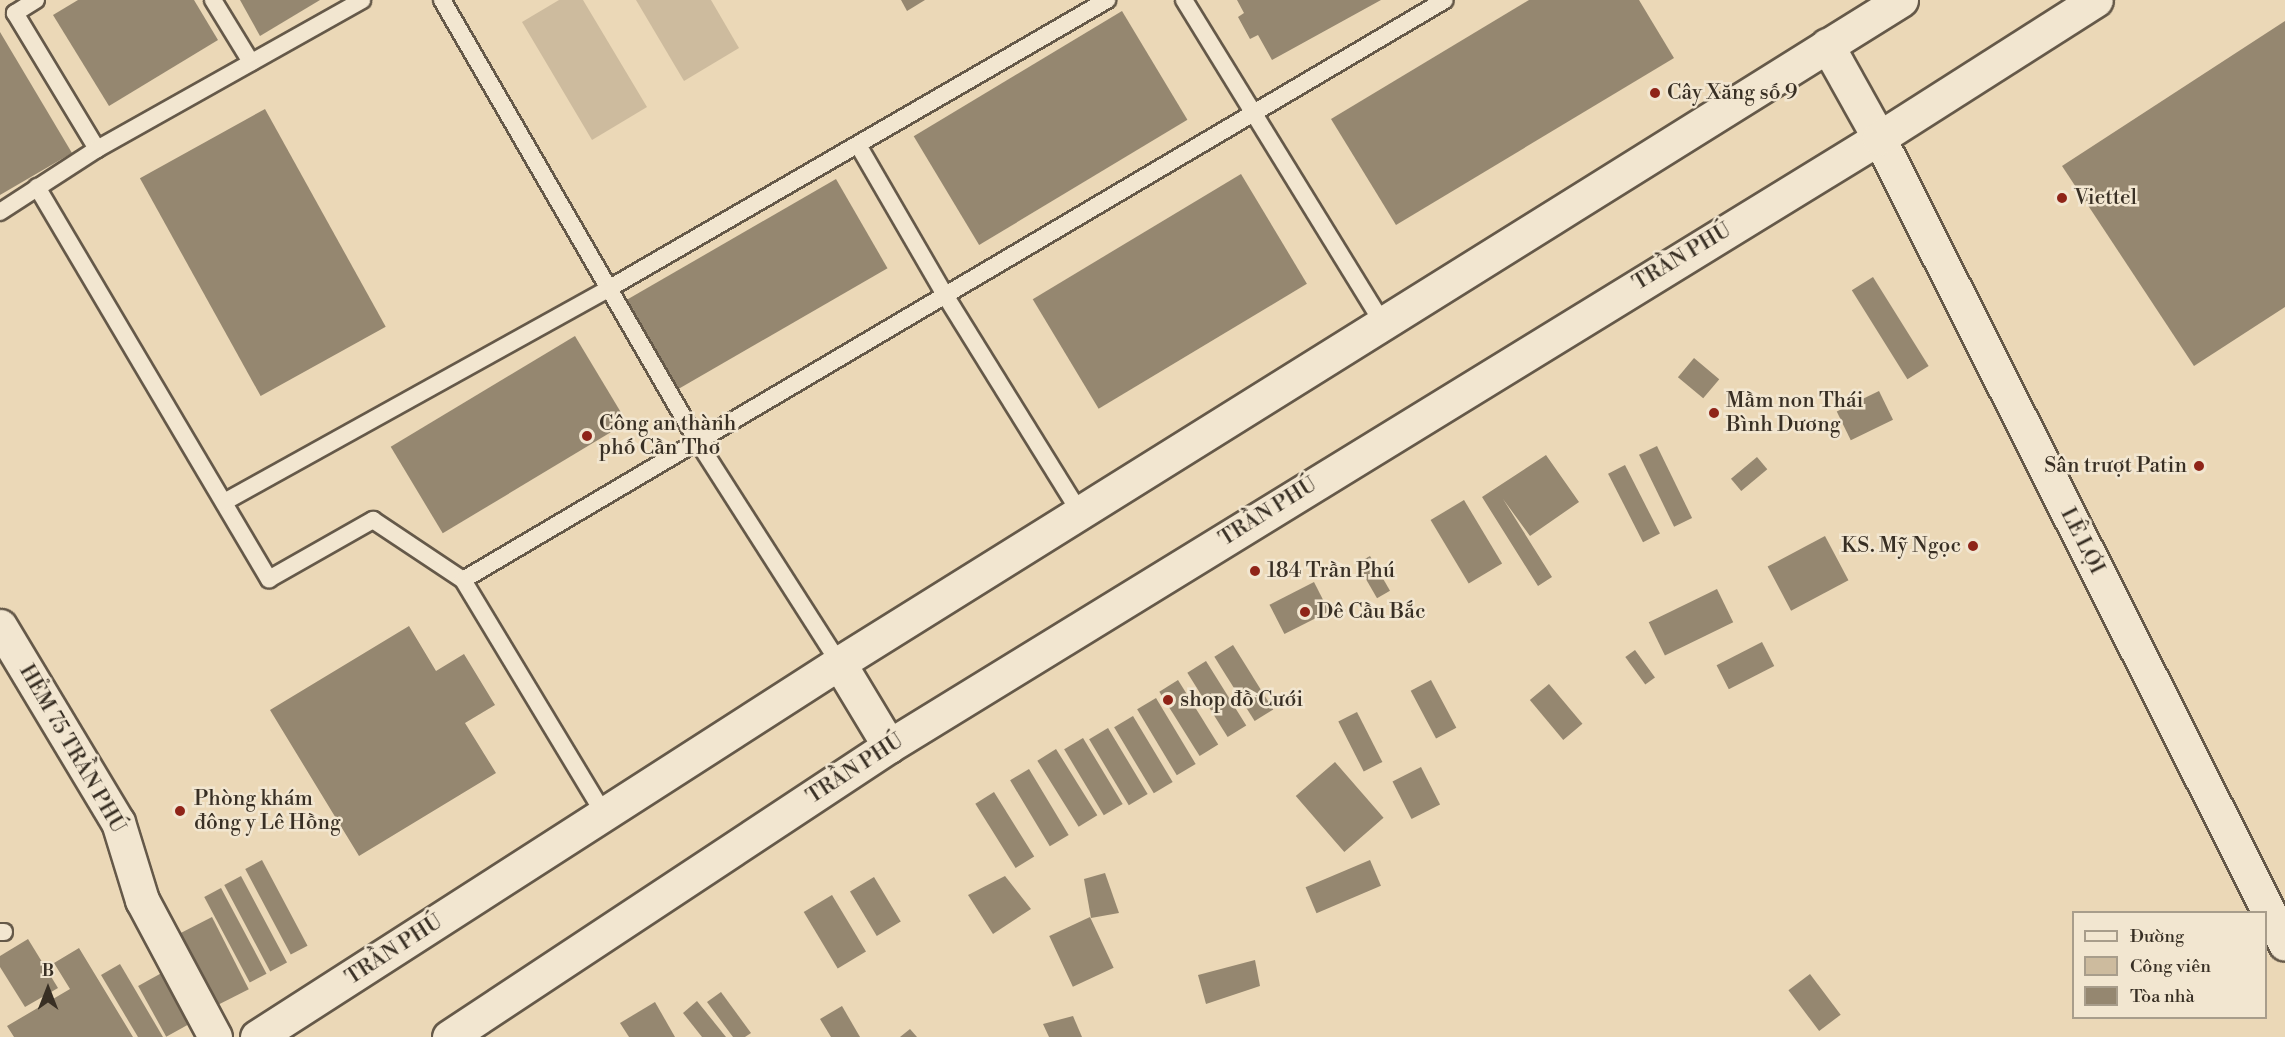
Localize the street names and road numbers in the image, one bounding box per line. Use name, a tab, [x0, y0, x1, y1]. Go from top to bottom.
street label: TRẦN PHÚ	[1628, 218, 1736, 296]
street label: TRẦN PHÚ	[1215, 472, 1321, 552]
street label: LÊ LỢI	[2055, 504, 2109, 578]
street label: HẺM 75 TRẦN PHÚ	[14, 660, 130, 838]
street label: TRẦN PHÚ	[802, 728, 908, 810]
street label: TRẦN PHÚ	[341, 909, 447, 991]

